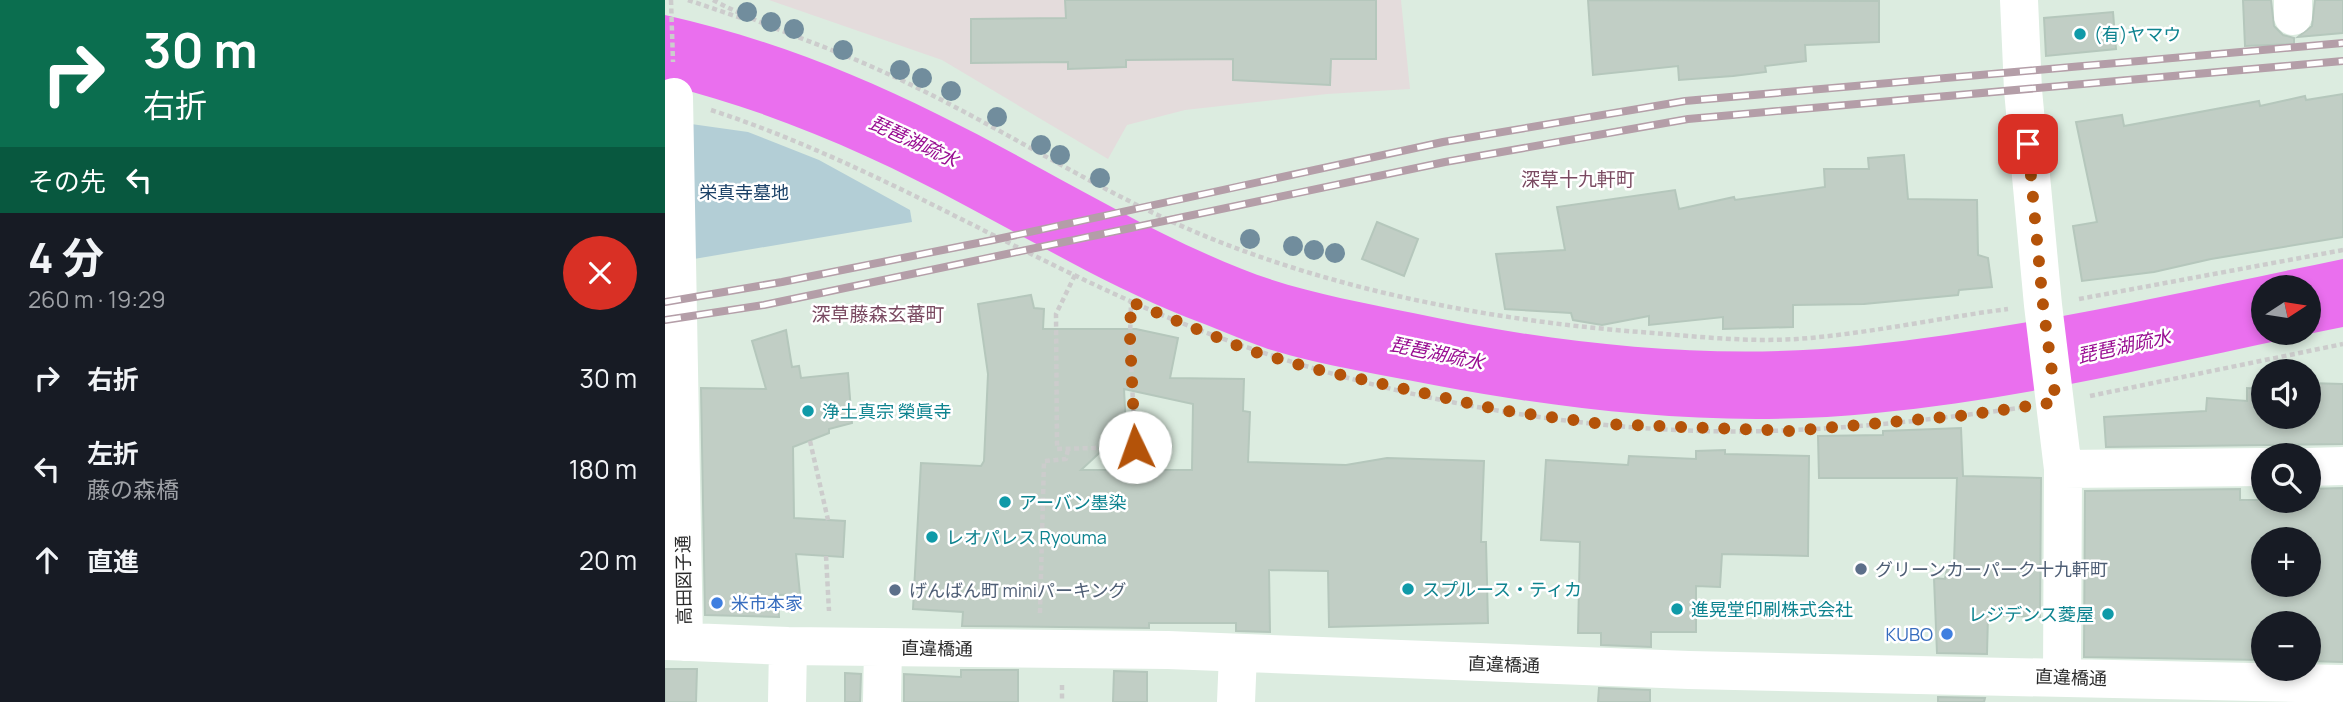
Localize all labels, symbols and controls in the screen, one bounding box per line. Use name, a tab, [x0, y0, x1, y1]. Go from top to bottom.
text: 30 m	[143, 16, 258, 83]
place label: (有)ヤマウ	[2094, 22, 2181, 46]
marker: (有)ヤマウ	[2072, 26, 2088, 42]
icon: right	[28, 28, 119, 119]
text: 右折	[143, 83, 207, 127]
water label: 琵琶湖疏水	[865, 109, 964, 174]
pin	[1998, 114, 2058, 174]
icon: arrive	[2009, 125, 2047, 163]
icon: left	[120, 161, 158, 199]
text: その先	[28, 163, 106, 199]
district label: 深草十九軒町	[1521, 166, 1635, 192]
park label: 栄真寺墓地	[699, 180, 789, 204]
text: 4 分	[28, 228, 104, 286]
button: close	[563, 236, 637, 310]
north arrow	[2251, 275, 2321, 345]
map controls	[2251, 275, 2321, 681]
text: 260 m · 19:29	[28, 283, 165, 315]
district label: 深草藤森玄蕃町	[811, 301, 945, 327]
water label: 琵琶湖疏水	[2075, 323, 2175, 369]
water label: 琵琶湖疏水	[1388, 330, 1488, 376]
icon: right	[28, 359, 66, 397]
button: sound	[2251, 359, 2321, 429]
text: 30 m	[580, 360, 637, 396]
text: 右折	[87, 361, 139, 397]
place label: 浄土真宗 榮眞寺	[822, 399, 952, 423]
marker: 浄土真宗 榮眞寺	[800, 403, 816, 419]
position arrow	[1098, 410, 1172, 484]
text: 左折	[87, 435, 139, 471]
button: search	[2251, 443, 2321, 513]
icon: left	[28, 450, 66, 488]
text: 180 m	[569, 451, 637, 487]
text: 藤の森橋	[87, 473, 179, 505]
place label: アーバン墨染	[1019, 490, 1127, 514]
marker: アーバン墨染	[997, 494, 1013, 510]
place label: レオパレス Ryouma	[946, 525, 1107, 549]
button: +	[2251, 527, 2321, 597]
marker: レオパレス Ryouma	[924, 529, 940, 545]
street label: 高田図子通	[670, 535, 696, 625]
icon: ahead	[28, 541, 66, 579]
text: 20 m	[579, 542, 637, 578]
text: 直進	[87, 543, 139, 579]
place label: グリーンカーパーク十九軒町	[1875, 557, 2108, 581]
marker: グリーンカーパーク十九軒町	[1853, 561, 1869, 577]
place label: スプルース・ティカ	[1422, 577, 1582, 601]
place label: げんばん町 miniパーキング	[909, 578, 1126, 602]
marker: スプルース・ティカ	[1400, 581, 1416, 597]
marker: げんばん町 miniパーキング	[887, 582, 903, 598]
place label: 米市本家	[731, 591, 803, 615]
marker: 米市本家	[709, 595, 725, 611]
place label: 進晃堂印刷株式会社	[1691, 597, 1853, 621]
marker: 進晃堂印刷株式会社	[1669, 601, 1685, 617]
place label: レジデンス菱屋	[1968, 602, 2094, 626]
marker: レジデンス菱屋	[2100, 606, 2116, 622]
button: −	[2251, 611, 2321, 681]
place label: KUBO	[1886, 622, 1933, 646]
marker: KUBO	[1939, 626, 1955, 642]
street label: 直違橋通	[901, 635, 973, 661]
street label: 直違橋通	[1468, 651, 1540, 677]
street label: 直違橋通	[2035, 664, 2107, 690]

